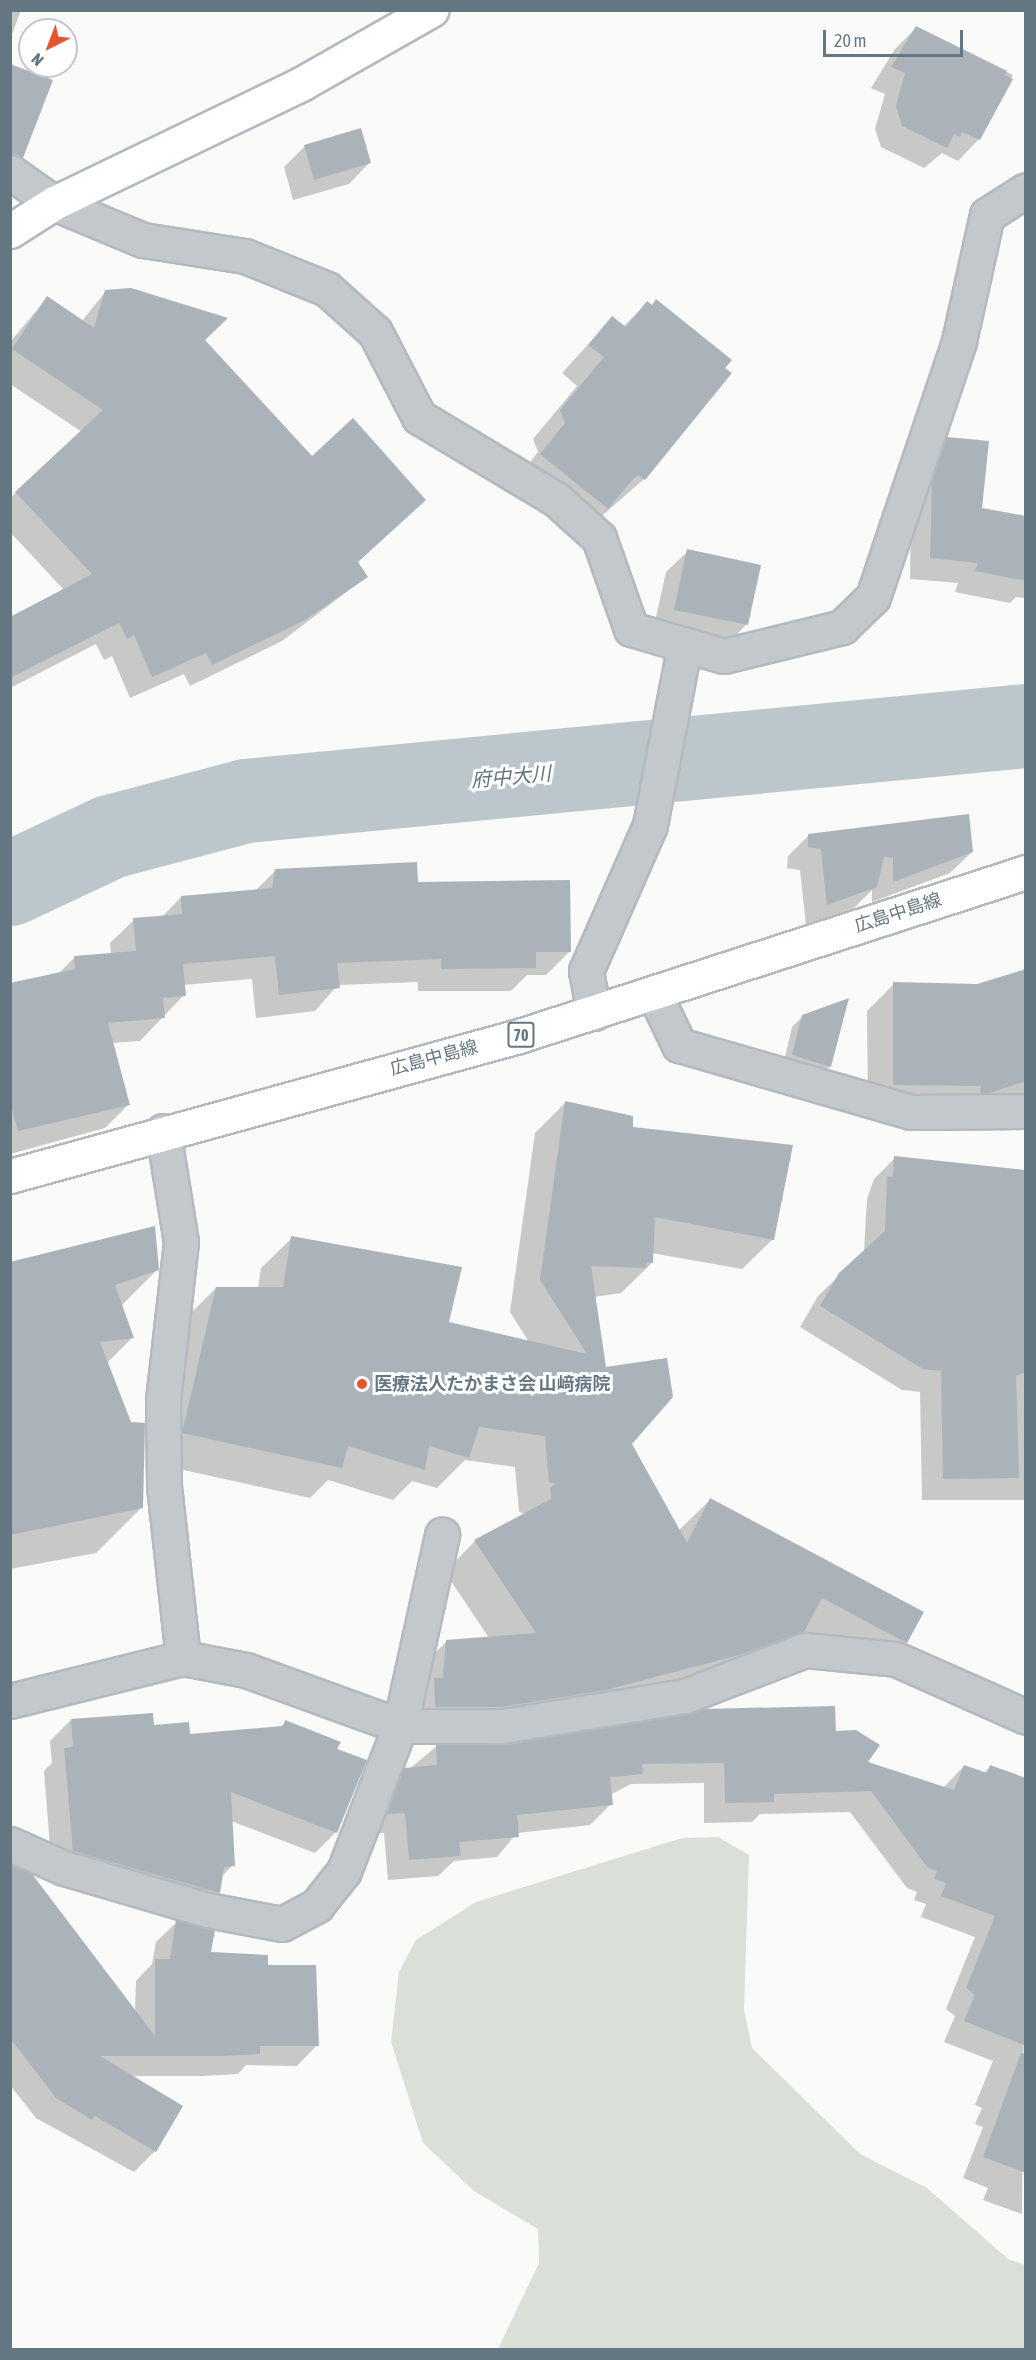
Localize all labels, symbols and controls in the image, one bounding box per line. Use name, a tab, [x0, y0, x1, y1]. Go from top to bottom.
north arrow	[18, 18, 78, 78]
scale bar	[826, 18, 966, 56]
text: 20 m	[834, 30, 866, 51]
text: N	[28, 50, 47, 70]
water label: 府中大川	[470, 761, 552, 791]
street label: 広島中島線	[852, 889, 944, 937]
road number: 70	[506, 1022, 536, 1048]
street label: 広島中島線	[388, 1036, 480, 1080]
place label: 医療法人たかまさ会 山﨑病院	[374, 1373, 610, 1395]
marker: 医療法人たかまさ会 山﨑病院	[355, 1377, 369, 1391]

